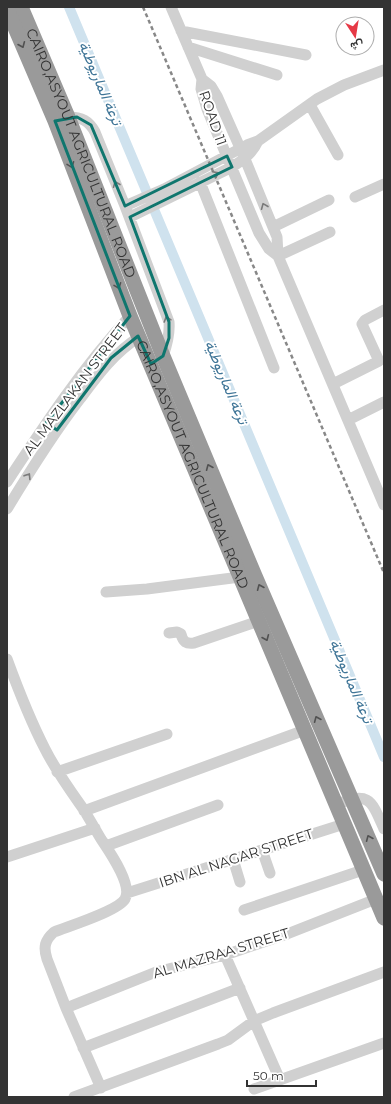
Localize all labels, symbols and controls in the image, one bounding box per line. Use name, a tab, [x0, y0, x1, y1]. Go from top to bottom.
north arrow	[335, 16, 375, 56]
street label: CAIRO,ASYOUT AGRICULTURAL ROAD	[22, 26, 140, 281]
water label: ترعة الماريوطية	[75, 38, 128, 130]
text: ش	[349, 38, 365, 54]
one-way arrow	[17, 40, 25, 48]
street label: ROAD 11	[195, 88, 231, 148]
one-way arrow	[67, 161, 75, 168]
one-way arrow	[212, 171, 219, 179]
one-way arrow	[113, 181, 121, 188]
one-way arrow	[261, 202, 269, 209]
one-way arrow	[114, 283, 122, 290]
one-way arrow	[163, 316, 172, 323]
street label: AL MAZLAKAN STREET	[19, 319, 131, 459]
water label: ترعة الماريوطية	[201, 337, 254, 429]
street label: CAIRO,ASYOUT AGRICULTURAL ROAD	[132, 338, 253, 592]
one-way arrow	[206, 463, 214, 470]
one-way arrow	[23, 473, 30, 480]
one-way arrow	[257, 583, 265, 591]
one-way arrow	[261, 634, 269, 642]
water label: ترعة الماريوطية	[326, 636, 379, 728]
one-way arrow	[314, 715, 322, 722]
street label: IBN AL NAGAR STREET	[157, 825, 315, 891]
one-way arrow	[366, 835, 374, 843]
street label: AL MAZRAA STREET	[151, 924, 291, 982]
scale bar	[247, 1062, 316, 1088]
text: 50 m	[253, 1068, 284, 1083]

